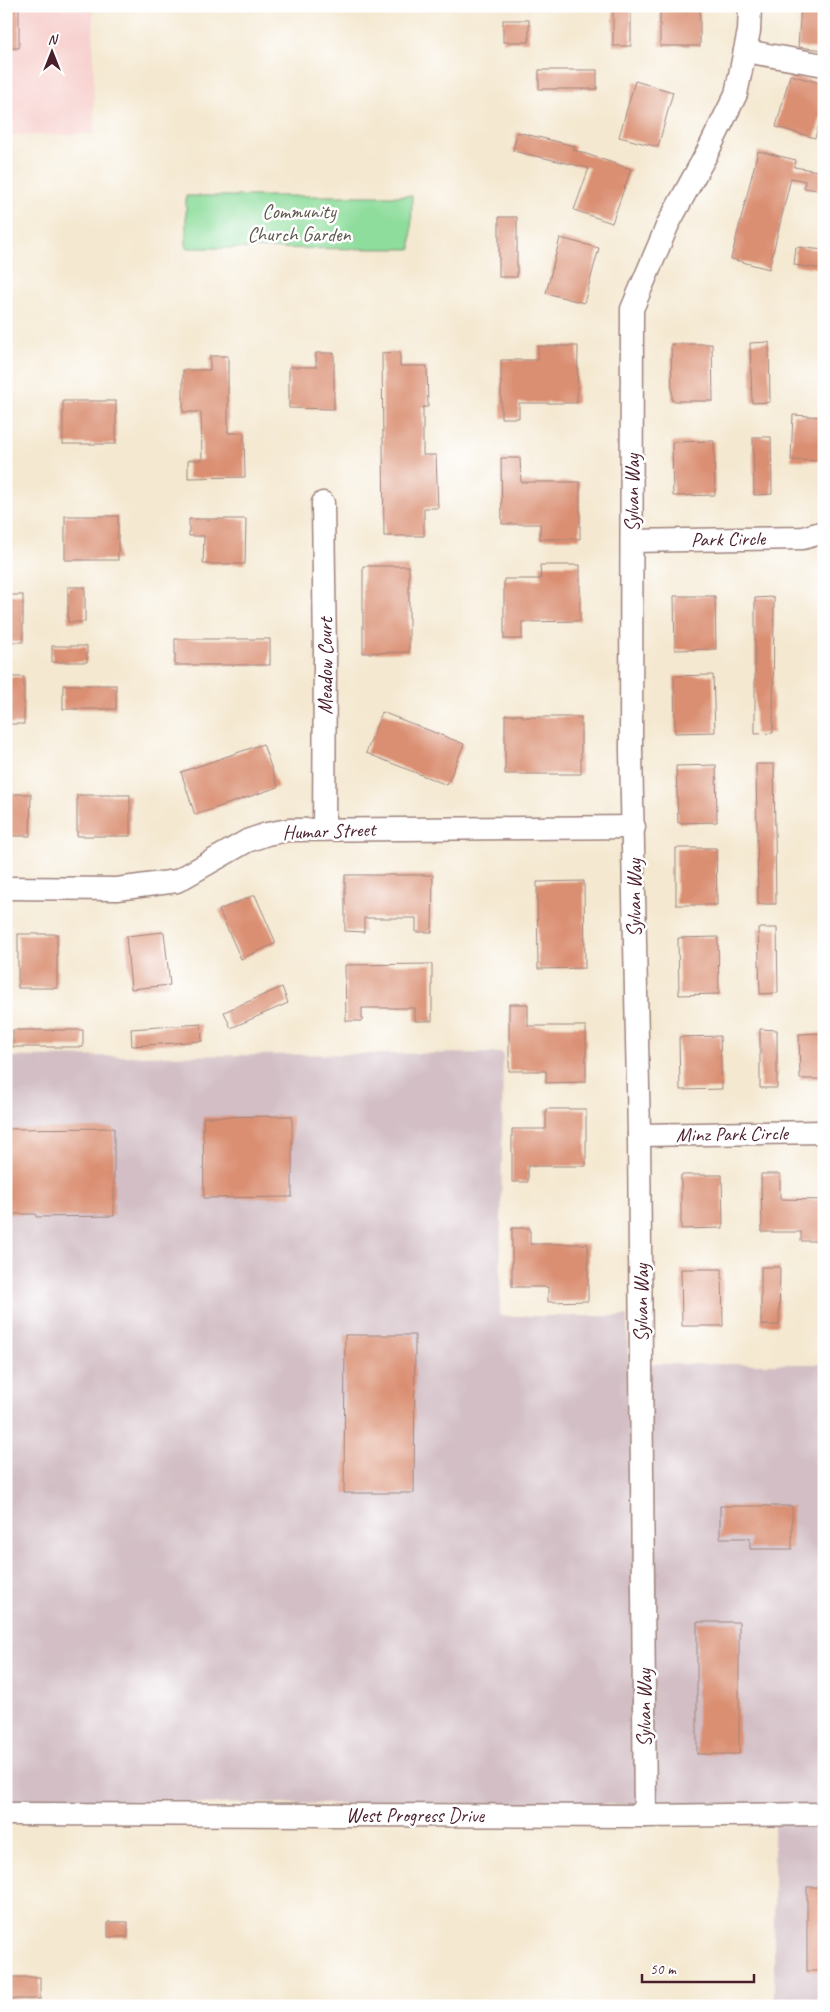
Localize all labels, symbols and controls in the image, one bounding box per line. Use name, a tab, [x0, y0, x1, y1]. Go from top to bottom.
north arrow	[28, 28, 78, 78]
text: N	[48, 31, 59, 48]
park label: Community Church Garden	[247, 199, 352, 247]
street label: Sylvan Way	[620, 453, 645, 532]
street label: Park Circle	[691, 526, 767, 552]
street label: Meadow Court	[313, 615, 338, 714]
street label: Humar Street	[282, 817, 378, 845]
street label: Sylvan Way	[622, 858, 647, 937]
street label: Minz Park Circle	[676, 1120, 790, 1147]
street label: Sylvan Way	[629, 1263, 654, 1342]
street label: Sylvan Way	[632, 1668, 657, 1747]
street label: West Progress Drive	[346, 1803, 485, 1828]
scale bar	[642, 1952, 755, 1984]
text: 50 m	[650, 1960, 677, 1979]

